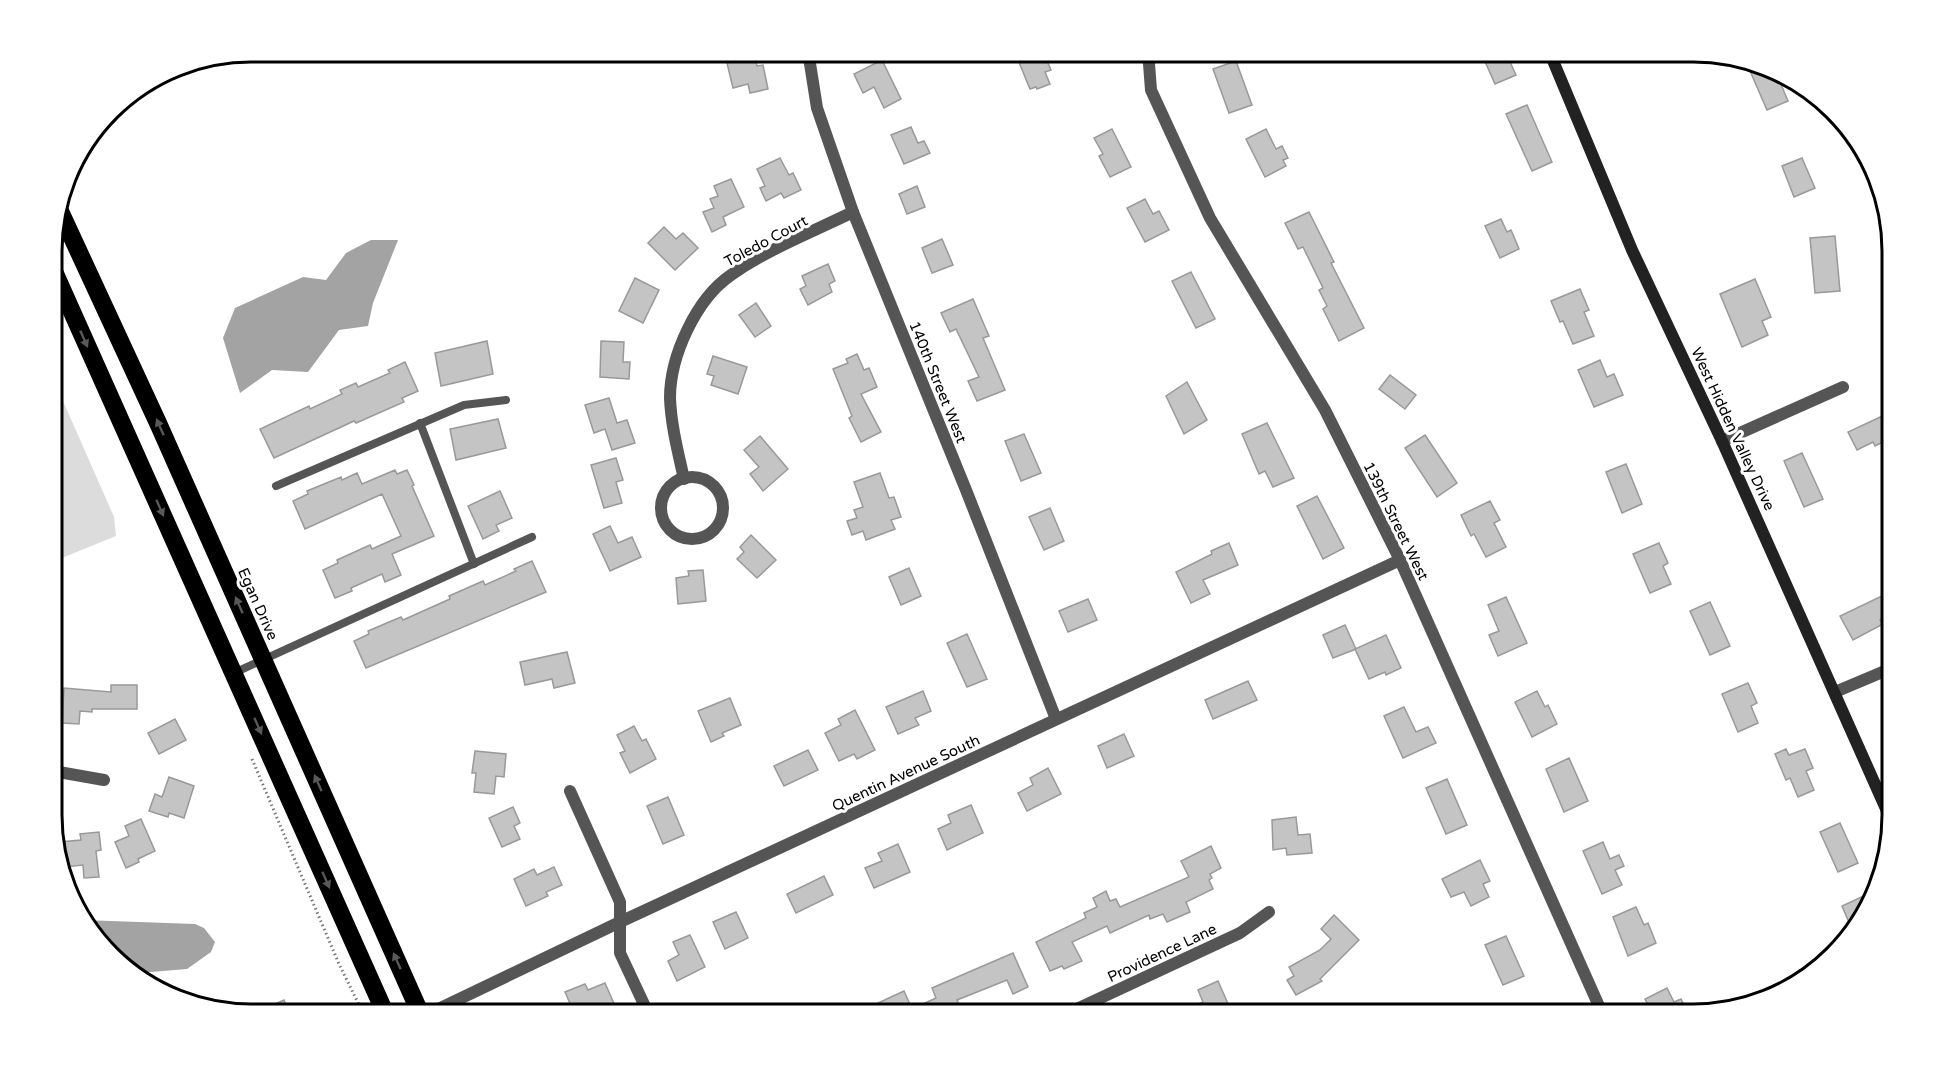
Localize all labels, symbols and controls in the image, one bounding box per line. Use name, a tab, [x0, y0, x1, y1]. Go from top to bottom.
street label: Toledo Court	[721, 211, 811, 271]
street label: 140th Street West	[905, 319, 971, 446]
one-way arrow	[80, 331, 89, 348]
street label: West Hidden Valley Drive	[1687, 345, 1779, 513]
one-way arrow	[154, 418, 164, 436]
street label: 139th Street West	[1359, 459, 1433, 583]
one-way arrow	[155, 500, 165, 518]
street label: Egan Drive	[234, 565, 282, 643]
one-way arrow	[234, 596, 243, 614]
one-way arrow	[253, 718, 262, 735]
street label: Quentin Avenue South	[829, 731, 983, 815]
one-way arrow	[314, 775, 323, 792]
one-way arrow	[322, 871, 331, 889]
street label: Providence Lane	[1105, 920, 1219, 986]
one-way arrow	[393, 953, 402, 970]

